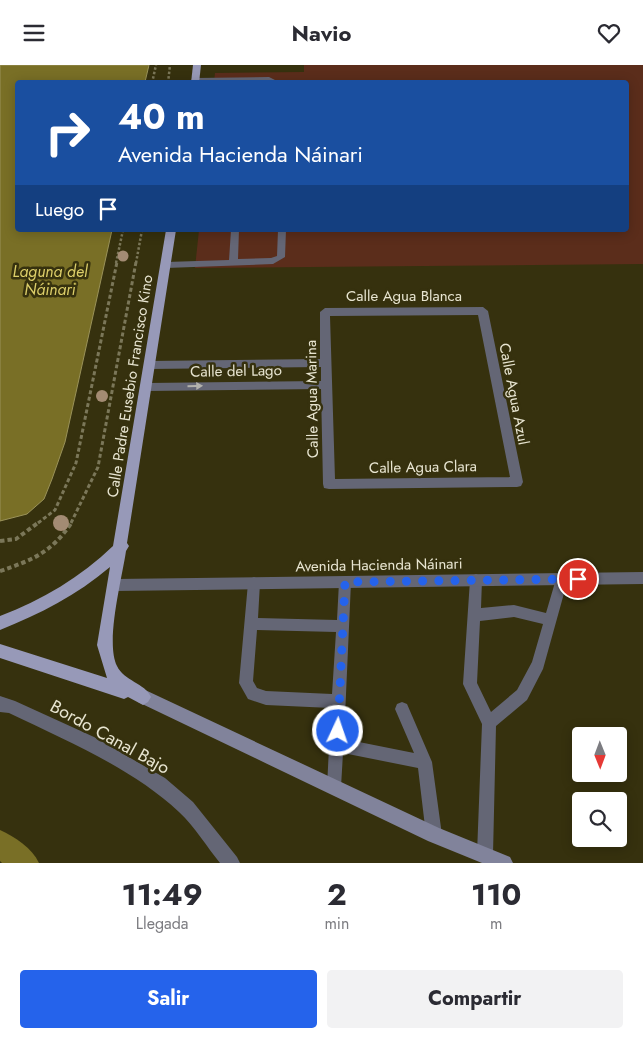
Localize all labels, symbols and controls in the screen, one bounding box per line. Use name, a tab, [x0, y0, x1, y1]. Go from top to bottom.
text: Navio	[292, 17, 351, 49]
icon: menu	[20, 19, 48, 47]
icon: heart	[595, 19, 623, 47]
text: 40 m	[118, 92, 205, 142]
icon: right	[35, 100, 100, 165]
text: Avenida Hacienda Náinari	[118, 138, 363, 170]
icon: arrive	[94, 195, 122, 223]
text: Luego	[35, 196, 84, 223]
water label: Laguna del Náinari	[12, 260, 89, 301]
street label: Calle Padre Eusebio Francisco Kino	[102, 273, 158, 499]
street label: Calle Agua Blanca	[346, 285, 462, 307]
street label: Calle Agua Marina	[300, 340, 324, 458]
street label: Calle Agua Azul	[493, 341, 535, 447]
street label: Calle del Lago	[190, 359, 282, 383]
one-way arrow	[188, 382, 204, 390]
street label: Calle Agua Clara	[369, 455, 477, 479]
street label: Avenida Hacienda Náinari	[295, 553, 463, 577]
pin	[557, 558, 599, 600]
icon: arrive	[564, 565, 592, 593]
street label: Bordo Canal Bajo	[45, 693, 175, 781]
position arrow	[311, 704, 363, 756]
north arrow	[572, 727, 628, 783]
map controls	[572, 727, 627, 847]
button: search	[572, 792, 627, 847]
text: 11:49	[122, 873, 203, 916]
text: 2	[327, 873, 347, 916]
text: 110	[471, 873, 521, 916]
text: Llegada	[136, 912, 189, 935]
text: min	[324, 912, 349, 935]
text: m	[490, 912, 502, 935]
button: Salir	[20, 970, 317, 1028]
button: Compartir	[327, 970, 623, 1028]

